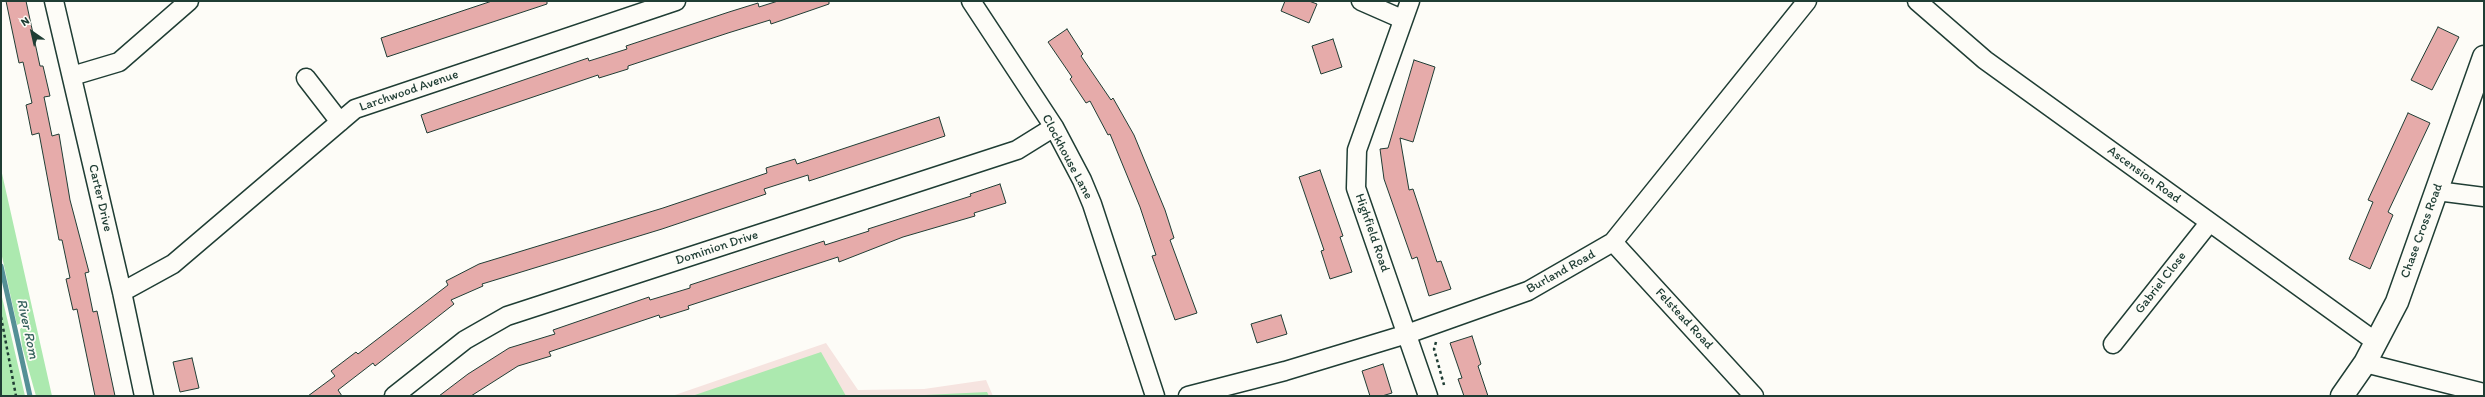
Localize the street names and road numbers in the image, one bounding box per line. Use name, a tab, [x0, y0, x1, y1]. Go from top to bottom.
street label: Larchwood Avenue	[357, 67, 461, 115]
street label: Clockhouse Lane	[1038, 112, 1096, 202]
street label: Ascension Road	[2104, 143, 2184, 207]
street label: Carter Drive	[85, 163, 115, 233]
street label: Chase Cross Road	[2398, 182, 2446, 280]
street label: Highfield Road	[1351, 192, 1393, 274]
street label: Dominion Drive	[674, 227, 760, 269]
street label: Burland Road	[1524, 247, 1598, 297]
street label: Gabriel Close	[2132, 249, 2190, 317]
street label: Felstead Road	[1652, 285, 1716, 353]

